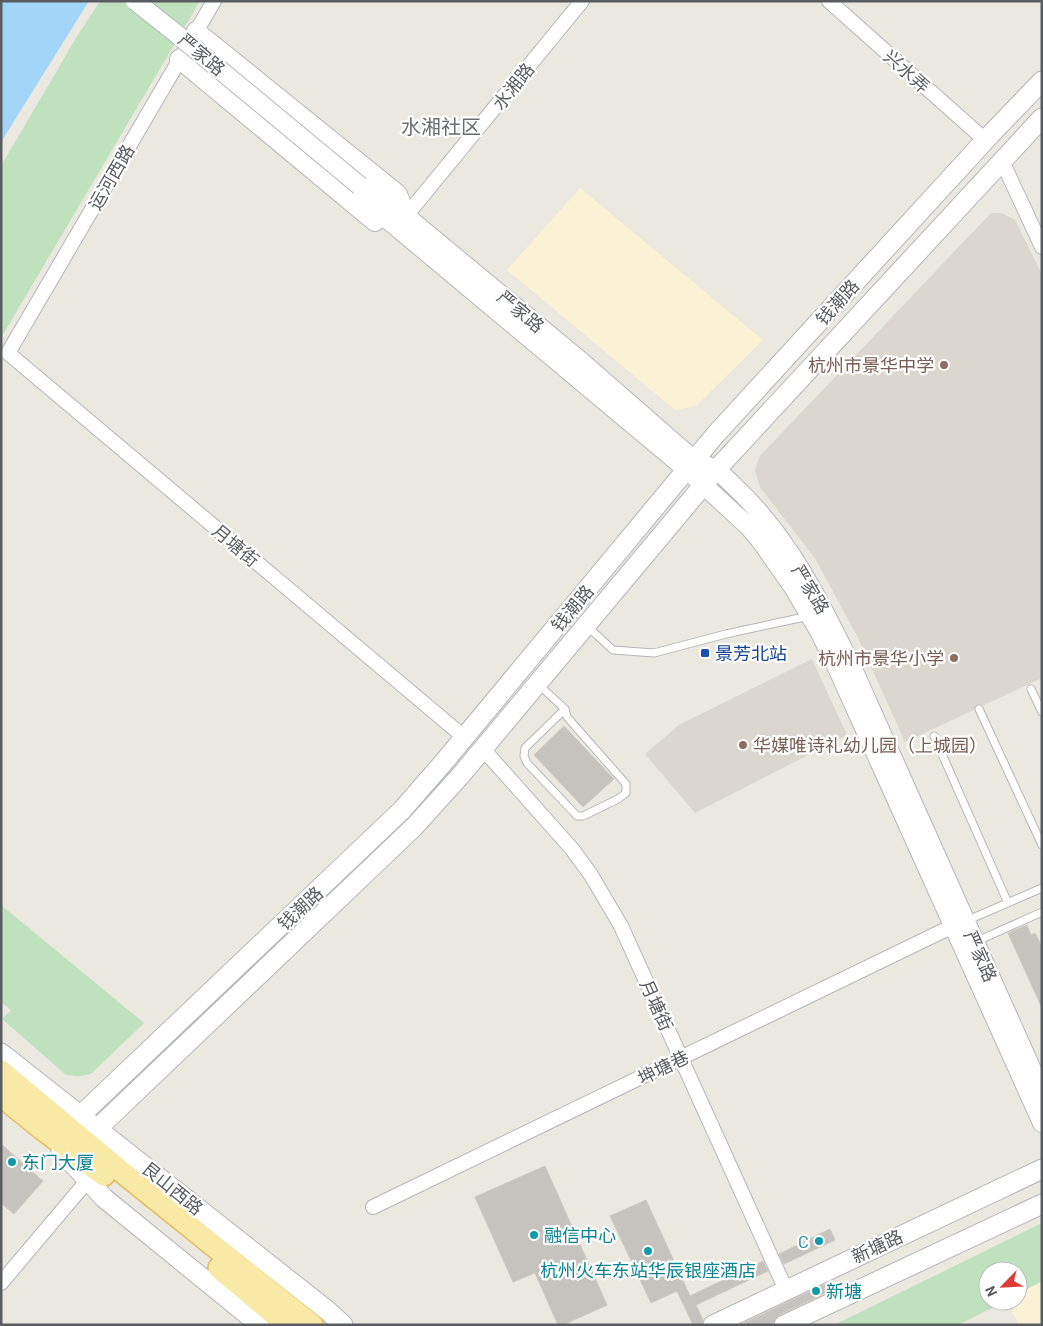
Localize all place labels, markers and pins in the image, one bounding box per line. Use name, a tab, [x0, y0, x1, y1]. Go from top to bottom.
place label: 杭州市景华中学	[808, 354, 934, 376]
marker: 杭州市景华中学	[938, 359, 950, 371]
place label: 景芳北站	[715, 642, 787, 664]
marker: 景芳北站	[699, 647, 711, 659]
place label: 杭州市景华小学	[818, 647, 944, 669]
marker: 杭州市景华小学	[948, 652, 960, 664]
place label: 华媒唯诗礼幼儿园（上城园）	[753, 734, 987, 756]
marker: 华媒唯诗礼幼儿园（上城园）	[737, 739, 749, 751]
place label: 东门大厦	[22, 1151, 94, 1173]
marker: 东门大厦	[6, 1156, 18, 1168]
place label: 融信中心	[544, 1224, 616, 1246]
marker: 融信中心	[528, 1229, 540, 1241]
place label: C	[798, 1230, 809, 1252]
marker: C	[813, 1235, 825, 1247]
marker: 杭州火车东站华辰银座酒店	[642, 1245, 654, 1257]
place label: 杭州火车东站华辰银座酒店	[540, 1259, 756, 1281]
place label: 新塘	[826, 1280, 862, 1302]
marker: 新塘	[810, 1285, 822, 1297]

